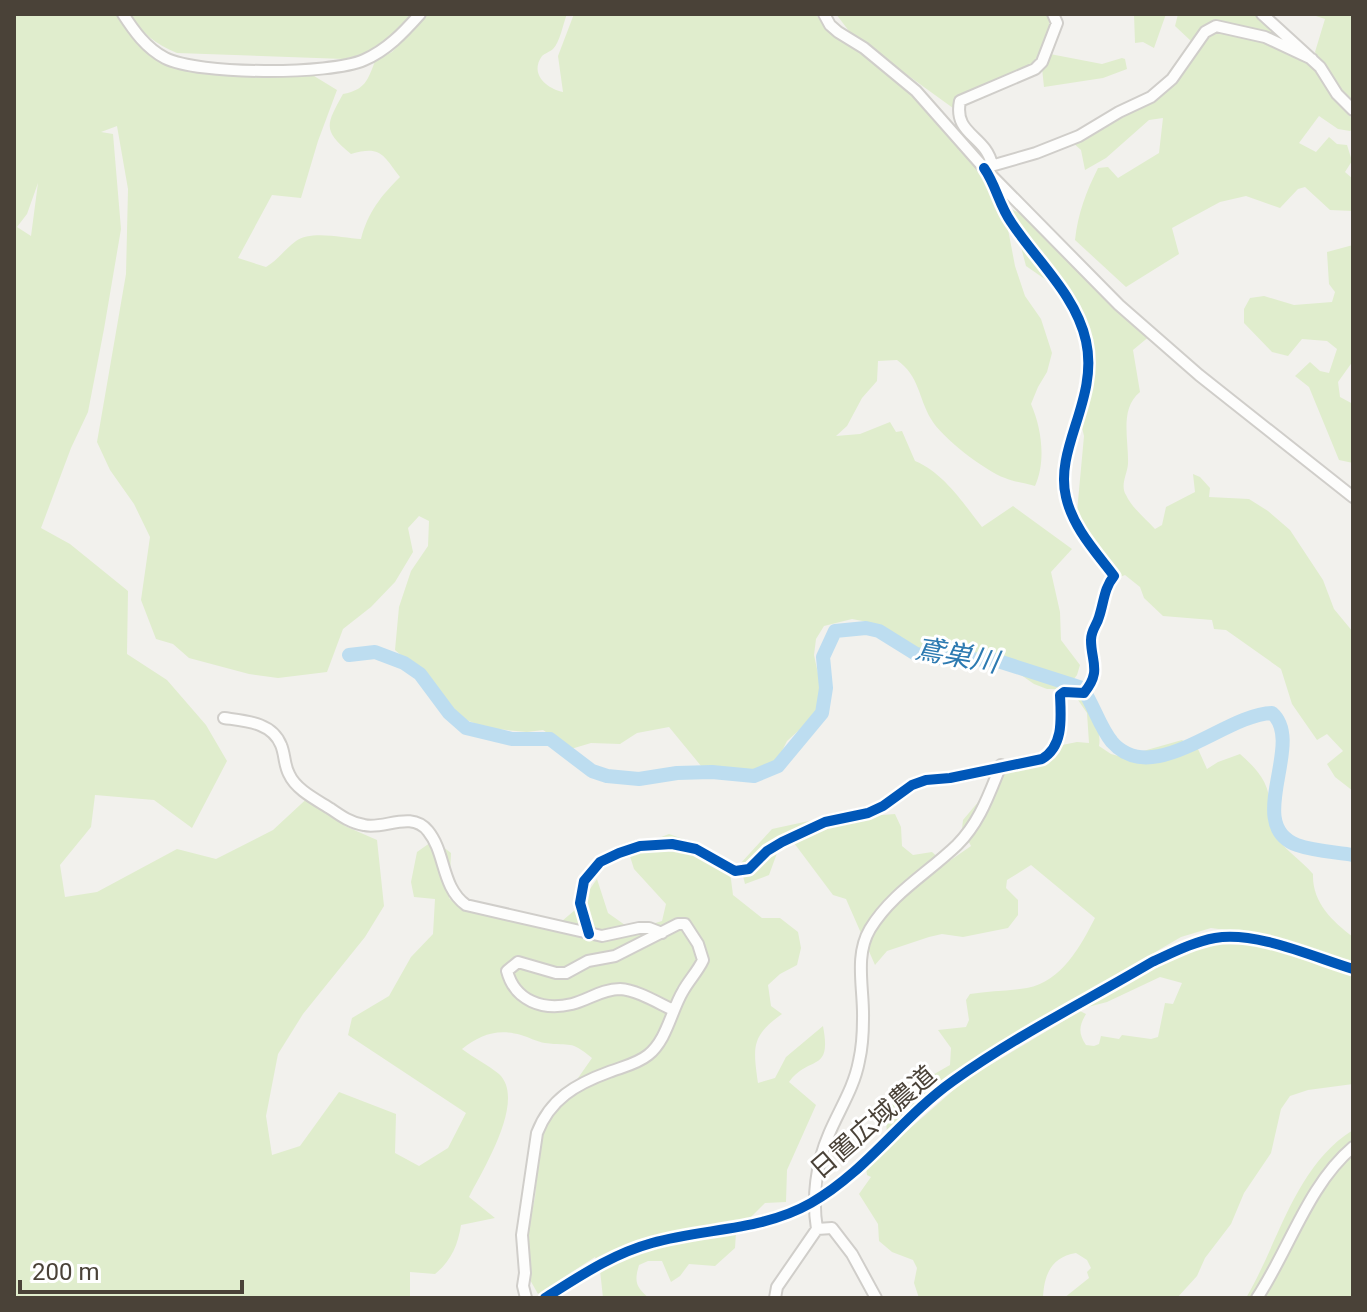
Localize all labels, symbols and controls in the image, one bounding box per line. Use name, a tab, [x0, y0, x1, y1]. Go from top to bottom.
water label: 鳶巣川	[913, 632, 1004, 680]
street label: 日置広域農道	[804, 1060, 942, 1184]
scale bar	[20, 1244, 242, 1294]
text: 200 m	[32, 1258, 99, 1286]

